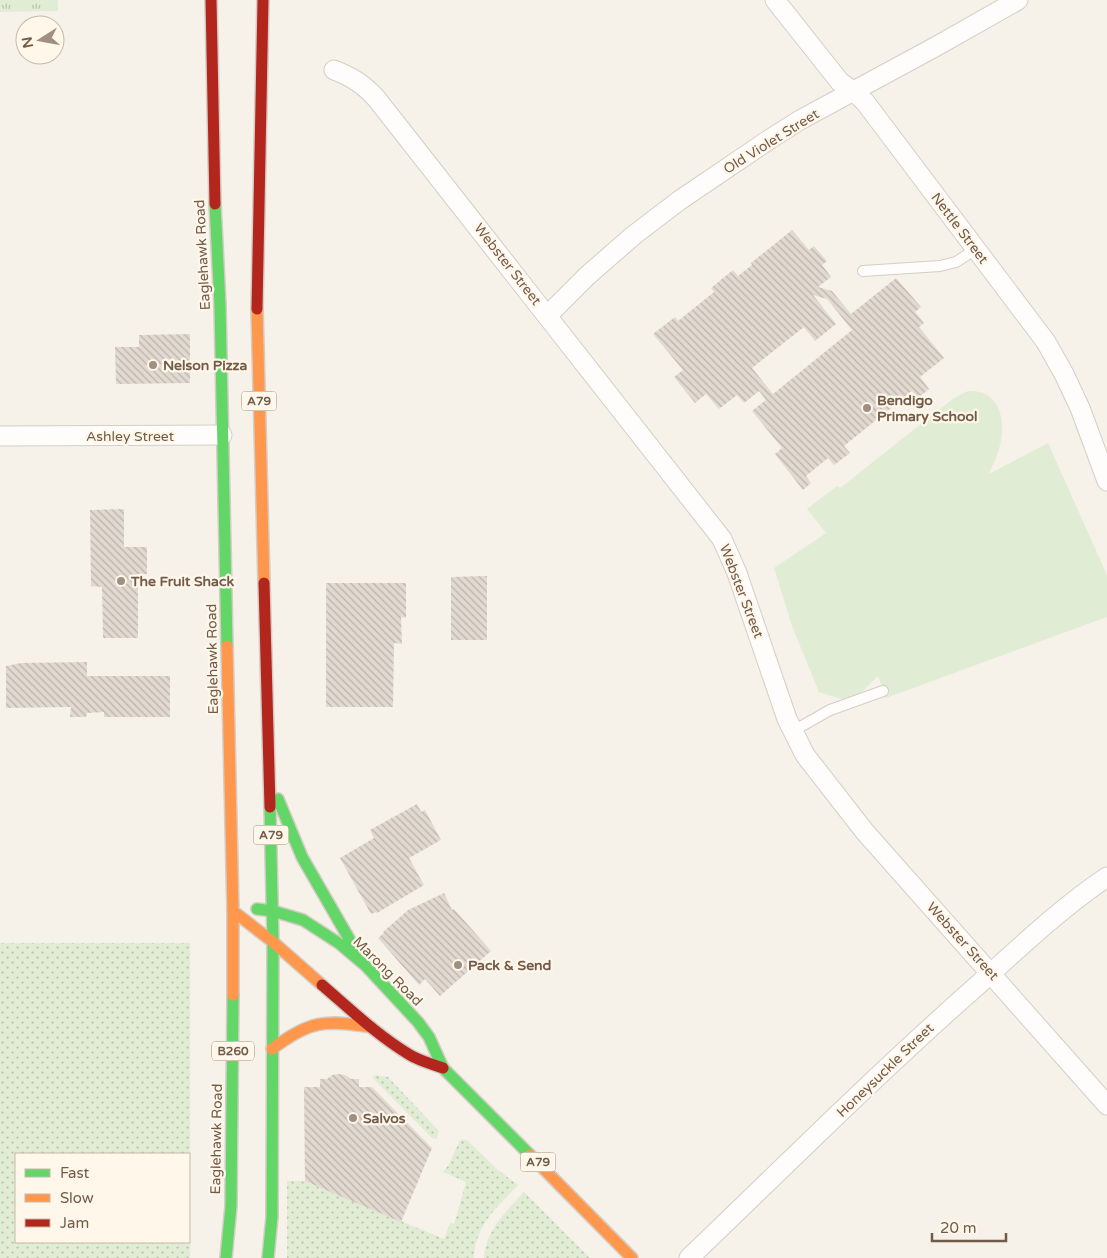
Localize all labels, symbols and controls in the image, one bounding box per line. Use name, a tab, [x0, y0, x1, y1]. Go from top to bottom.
north arrow	[15, 15, 65, 65]
text: N	[18, 35, 37, 50]
street label: Old Violet Street	[720, 105, 823, 178]
street label: Nettle Street	[927, 189, 992, 268]
street label: Eaglehawk Road	[191, 199, 214, 311]
street label: Webster Street	[470, 220, 545, 309]
place label: Nelson Pizza	[163, 357, 248, 374]
marker: Nelson Pizza	[147, 359, 159, 371]
road number: A79	[242, 392, 276, 411]
place label: Bendigo Primary School	[877, 392, 978, 425]
marker: Bendigo Primary School	[861, 402, 873, 414]
street label: Ashley Street	[86, 428, 175, 445]
street label: Webster Street	[716, 542, 767, 641]
place label: The Fruit Shack	[130, 573, 234, 590]
marker: The Fruit Shack	[115, 575, 127, 587]
street label: Eaglehawk Road	[203, 603, 222, 715]
road number: A79	[254, 826, 288, 844]
street label: Webster Street	[923, 899, 1003, 984]
street label: Marong Road	[349, 933, 426, 1010]
place label: Pack & Send	[468, 957, 552, 974]
marker: Pack & Send	[452, 959, 464, 971]
street label: Honeysuckle Street	[833, 1019, 938, 1121]
road number: B260	[212, 1042, 254, 1060]
street label: Eaglehawk Road	[207, 1083, 226, 1195]
place label: Salvos	[363, 1110, 406, 1127]
marker: Salvos	[347, 1112, 359, 1124]
road number: A79	[520, 1152, 556, 1172]
legend	[15, 1153, 190, 1243]
text: Fast	[60, 1164, 90, 1182]
text: Slow	[60, 1189, 94, 1207]
scale bar	[932, 1210, 1006, 1242]
text: Jam	[60, 1214, 89, 1232]
text: 20 m	[940, 1219, 977, 1237]

